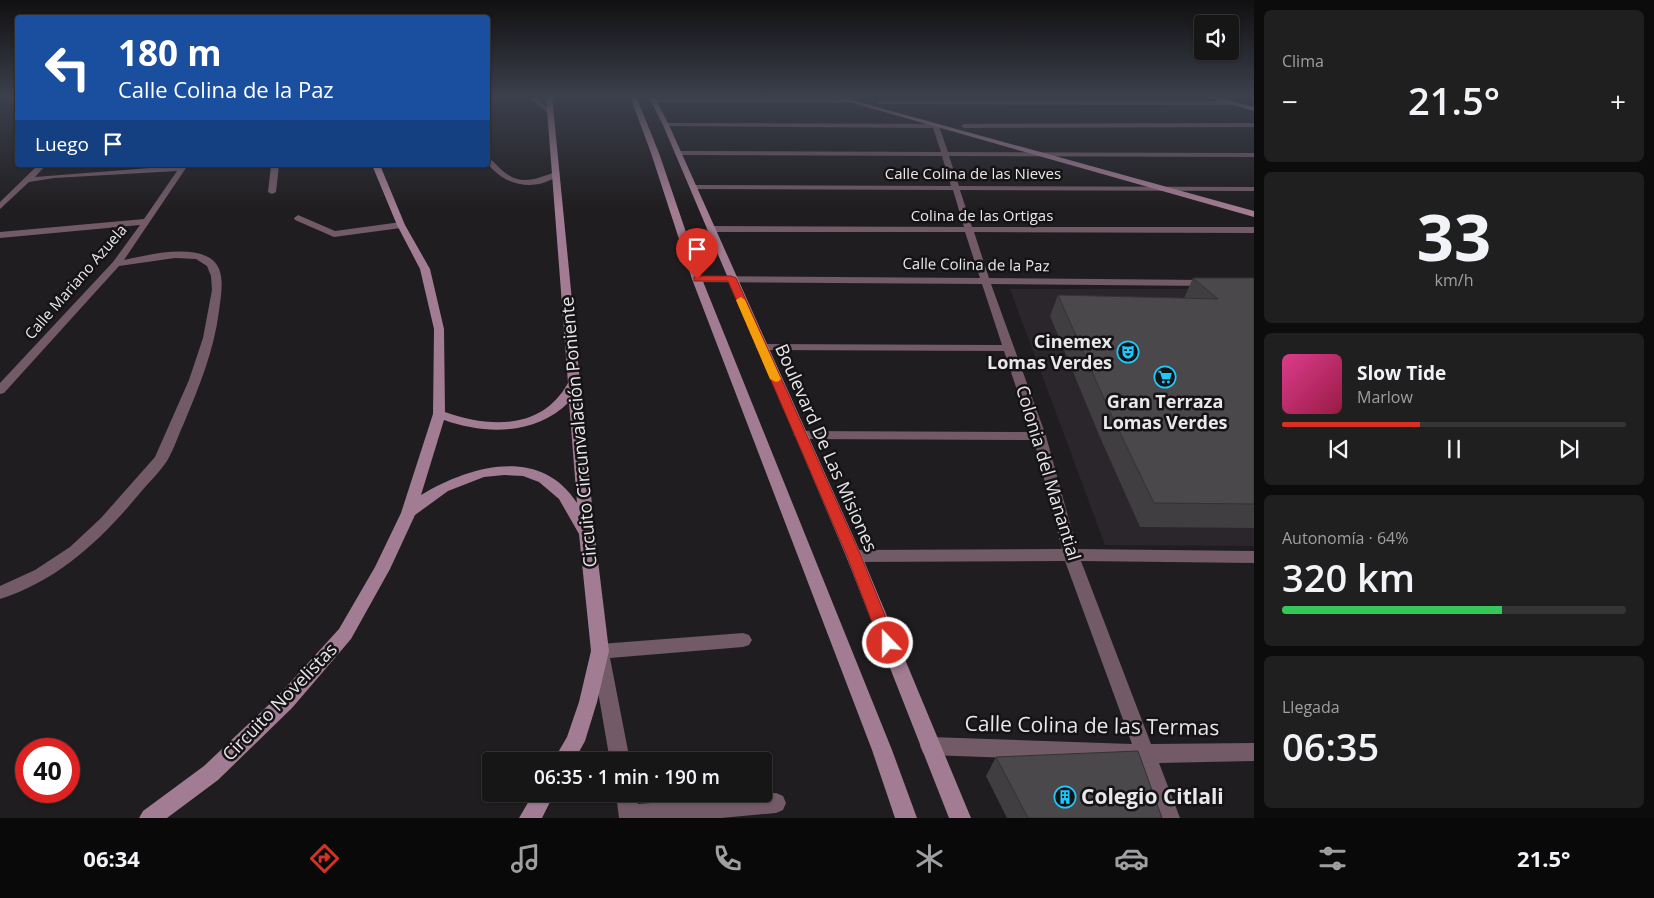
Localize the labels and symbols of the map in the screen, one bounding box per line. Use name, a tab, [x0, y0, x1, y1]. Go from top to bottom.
street label: Calle Colina de las Nieves	[885, 163, 1061, 183]
street label: Colina de las Ortigas	[911, 205, 1053, 225]
street label: Calle Mariano Azuela	[20, 220, 131, 343]
pin	[676, 228, 718, 279]
street label: Calle Colina de la Paz	[902, 253, 1050, 275]
street label: Circuito Circunvalación Poniente	[554, 296, 602, 568]
place label: Cinemex Lomas Verdes	[987, 329, 1113, 374]
street label: Boulevard De Las Misiones	[770, 340, 884, 555]
theatre icon: Cinemex Lomas Verdes	[1116, 340, 1140, 364]
supermarket icon: Gran Terraza Lomas Verdes	[1153, 365, 1177, 389]
street label: Colonia del Manantial	[1011, 382, 1087, 563]
place label: Gran Terraza Lomas Verdes	[1103, 389, 1228, 434]
position arrow	[861, 616, 913, 668]
street label: Circuito Novelistas	[217, 637, 342, 766]
street label: Calle Colina de las Termas	[964, 709, 1220, 741]
speed limit sign: 40	[15, 738, 80, 803]
place label: Colegio Citlali	[1081, 782, 1224, 810]
building icon: Colegio Citlali	[1053, 785, 1077, 809]

